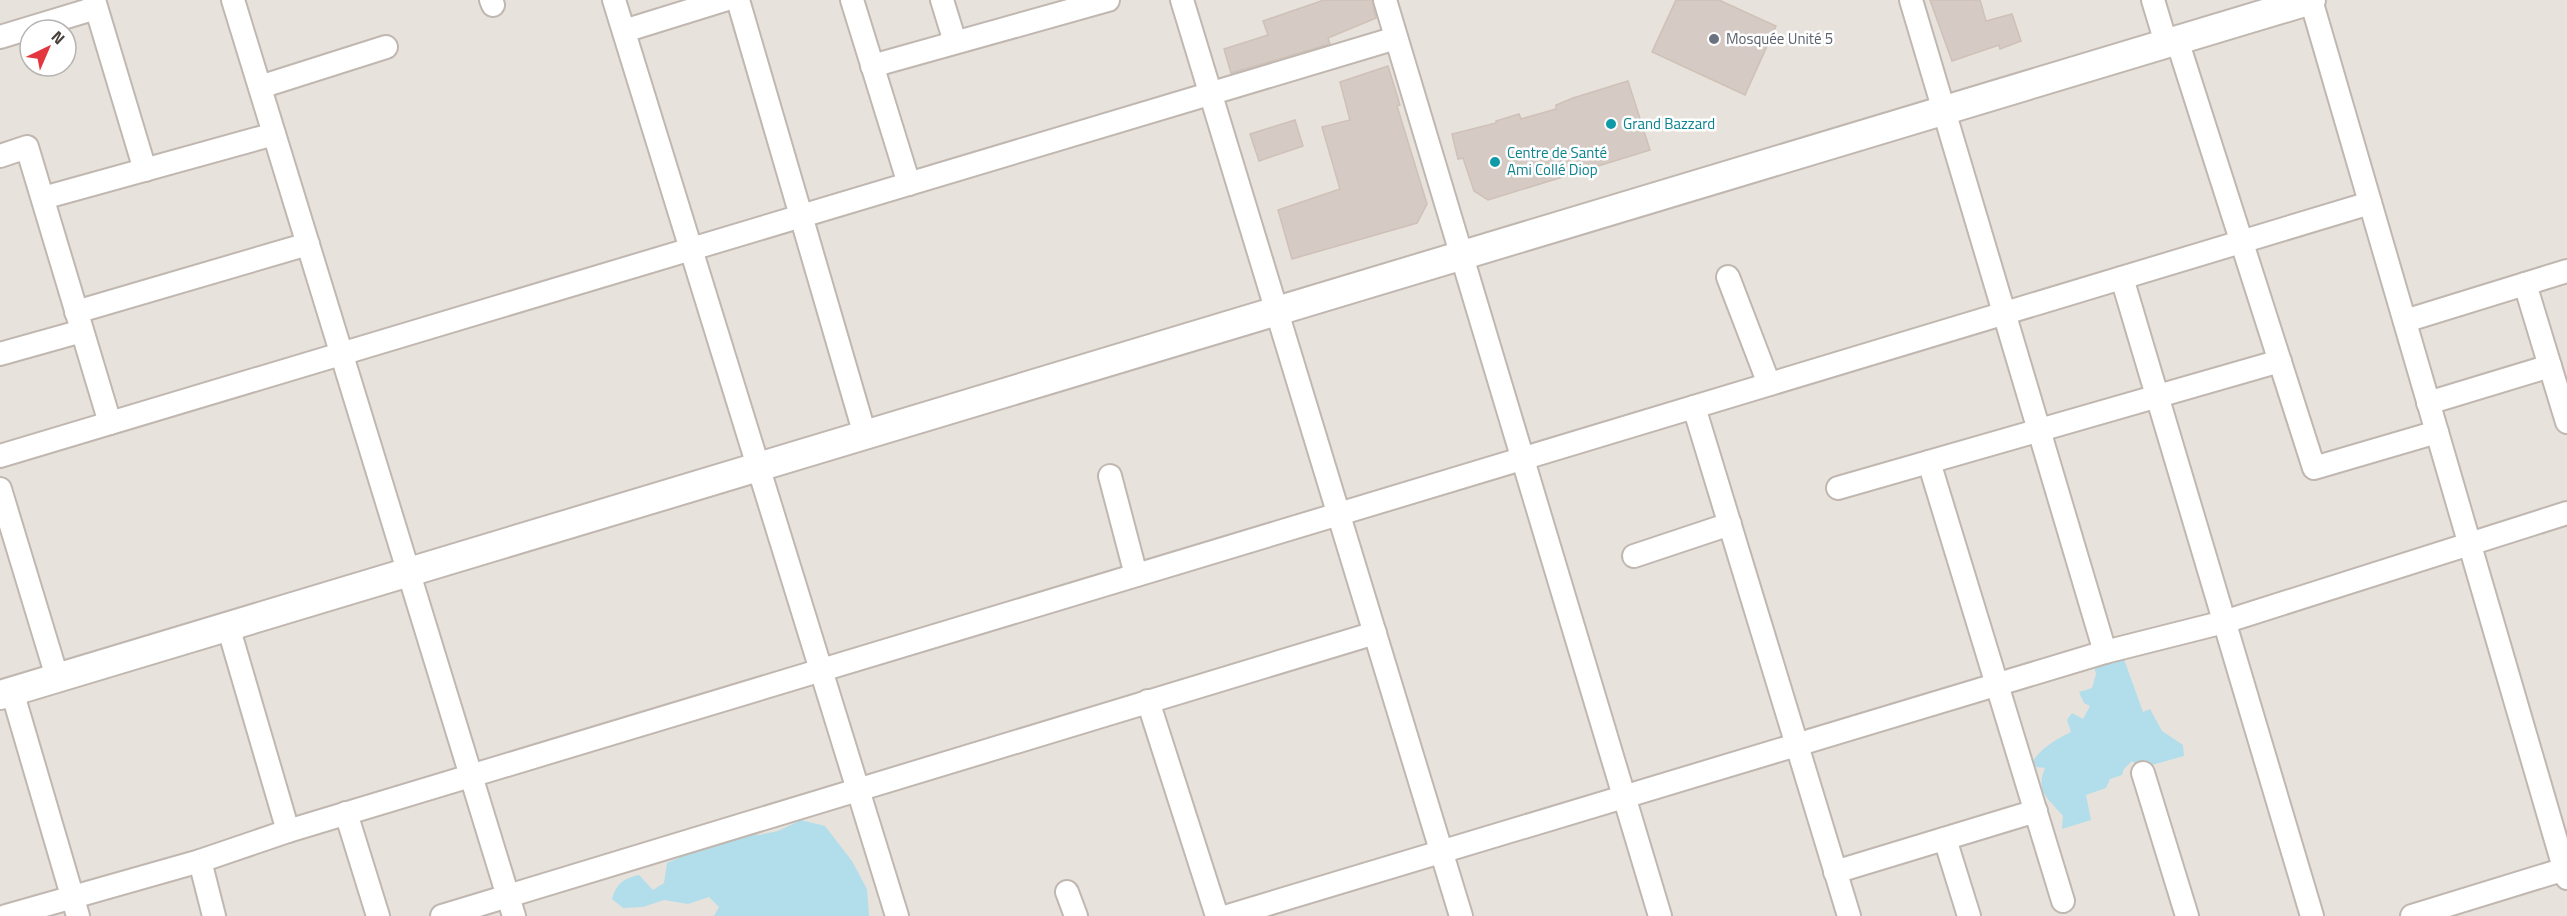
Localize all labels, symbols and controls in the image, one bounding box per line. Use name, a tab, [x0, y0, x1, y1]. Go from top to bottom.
north arrow	[18, 18, 78, 78]
text: N	[46, 25, 71, 50]
place label: Mosquée Unité 5	[1726, 27, 1833, 50]
marker: Mosquée Unité 5	[1707, 32, 1721, 46]
place label: Grand Bazzard	[1623, 112, 1715, 135]
marker: Grand Bazzard	[1604, 117, 1618, 131]
place label: Centre de Santé Ami Collé Diop	[1507, 141, 1607, 181]
marker: Centre de Santé Ami Collé Diop	[1488, 155, 1502, 169]

